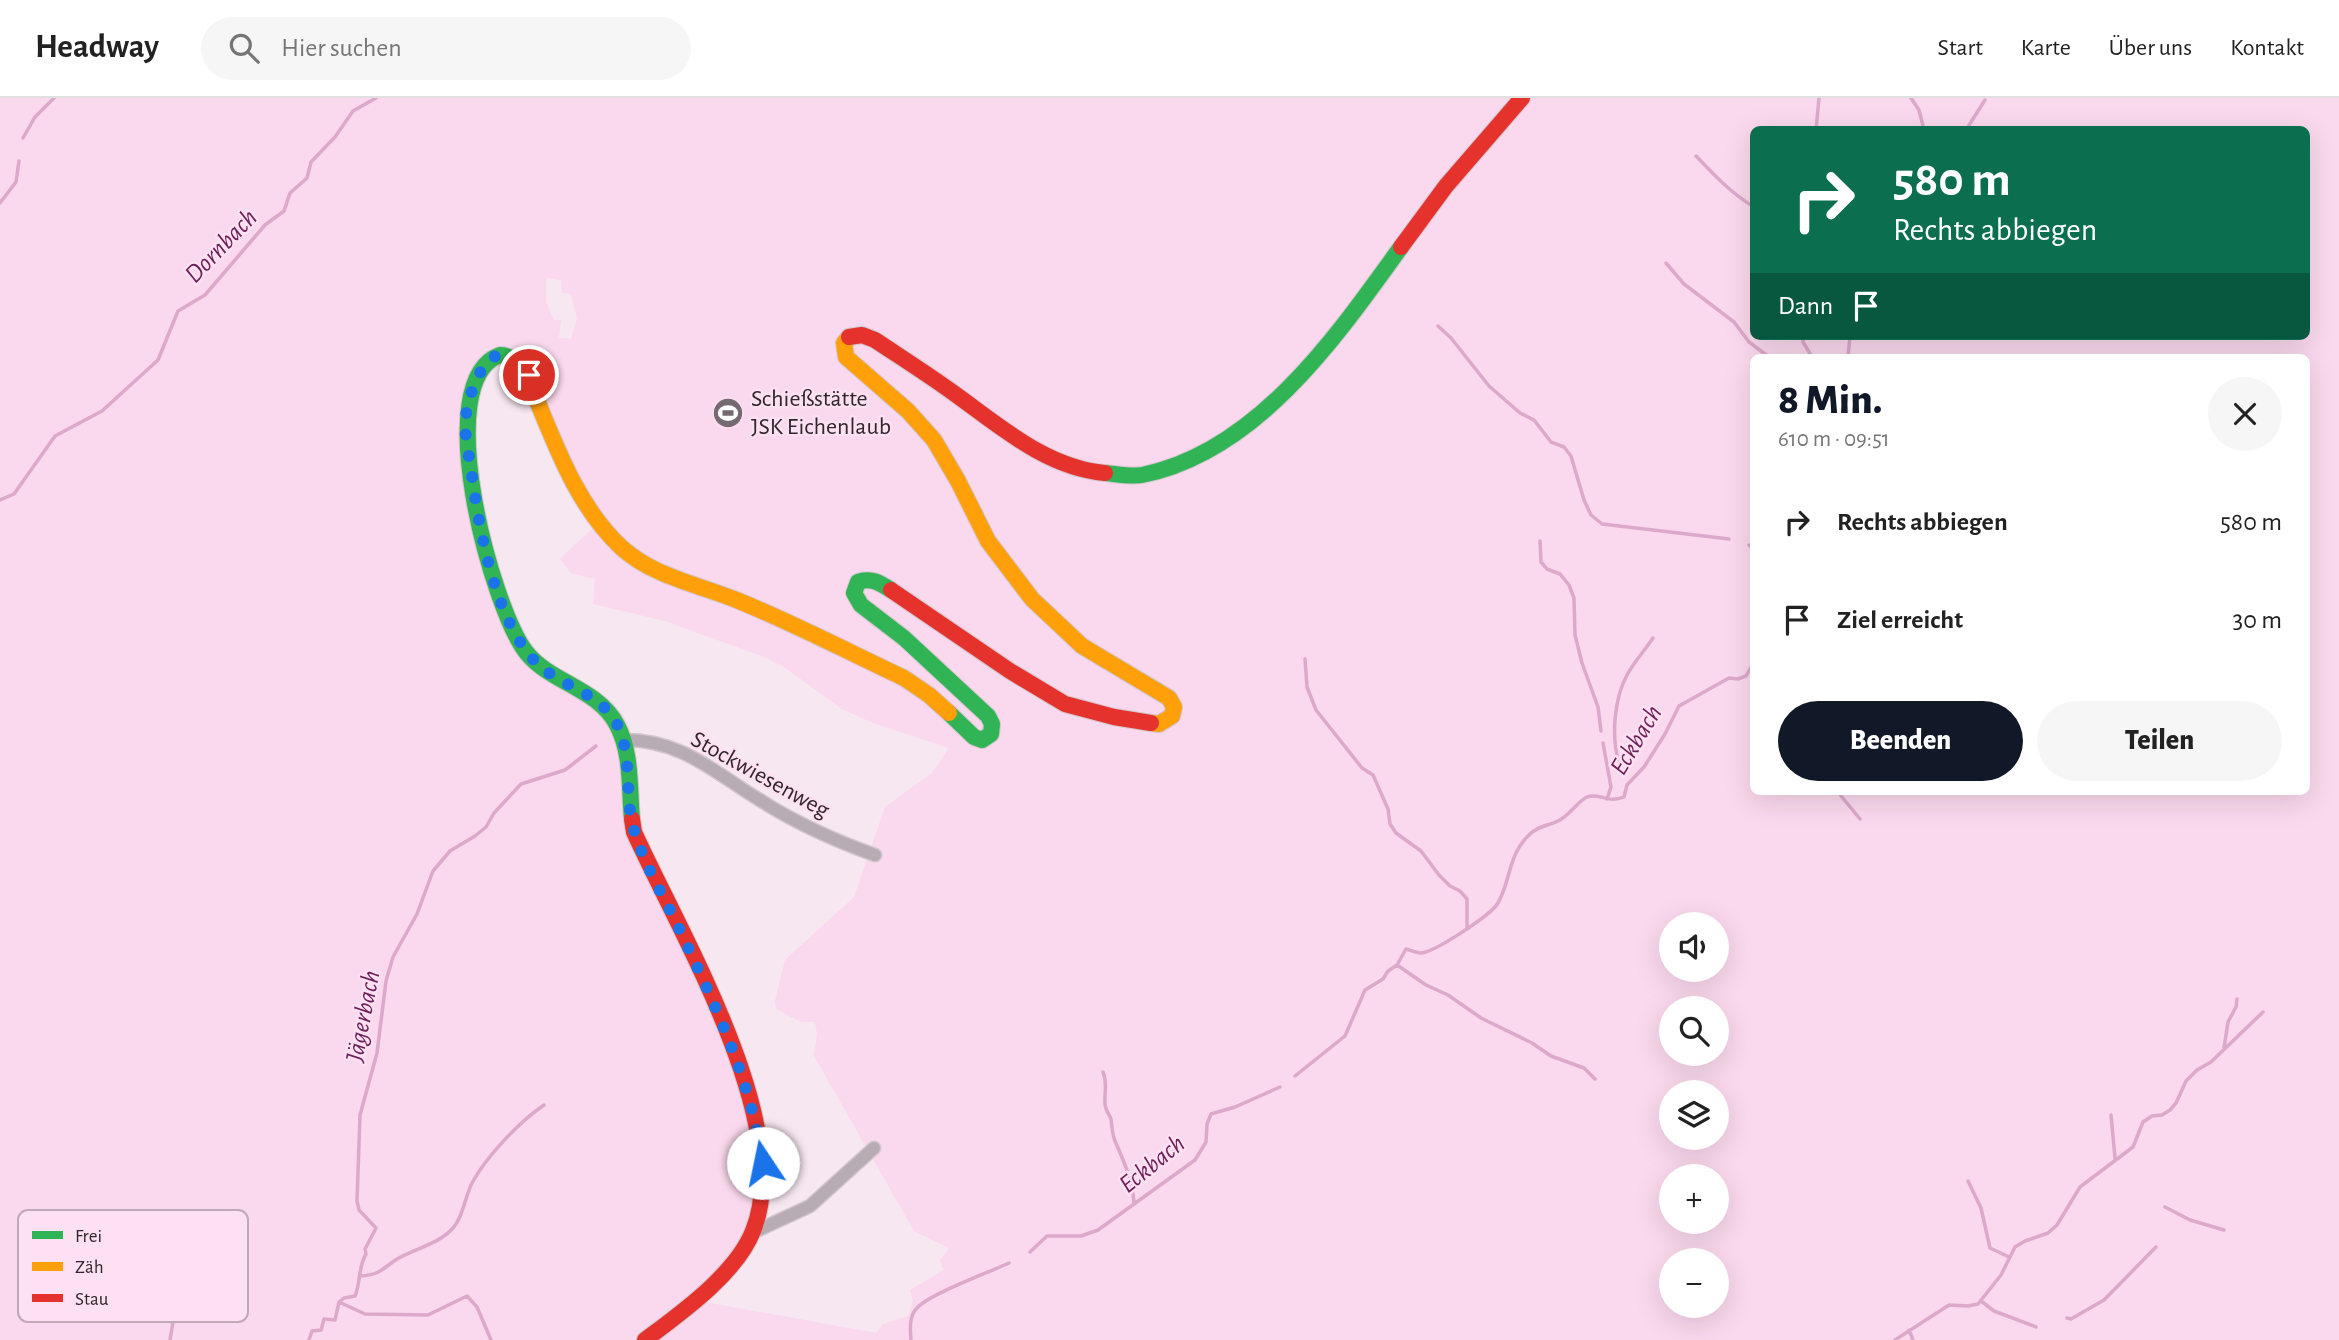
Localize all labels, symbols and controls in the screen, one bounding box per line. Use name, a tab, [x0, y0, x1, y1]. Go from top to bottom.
search box	[201, 17, 691, 80]
icon: search	[225, 29, 263, 67]
text: Headway	[35, 31, 159, 64]
text: Hier suchen	[281, 35, 402, 61]
text: Start	[1938, 36, 1983, 60]
text: Karte	[2021, 36, 2071, 60]
text: Über uns	[2109, 36, 2192, 60]
text: Kontakt	[2230, 36, 2304, 60]
icon: right	[1778, 154, 1869, 245]
text: 580 m	[1893, 156, 2011, 205]
water label: Dornbach	[180, 204, 262, 288]
text: Rechts abbiegen	[1893, 214, 2097, 246]
icon: arrive	[1847, 287, 1885, 325]
text: Dann	[1778, 293, 1833, 319]
pin	[499, 345, 559, 405]
icon: arrive	[510, 356, 548, 394]
button: close	[2208, 377, 2282, 451]
text: 8 Min.	[1778, 379, 1882, 421]
place label: Schießstätte JSK Eichenlaub	[751, 387, 891, 439]
sports icon: Schießstätte JSK Eichenlaub	[711, 396, 745, 430]
text: 610 m · 09:51	[1778, 428, 1890, 451]
icon: right	[1778, 503, 1816, 541]
text: Rechts abbiegen	[1837, 509, 2008, 535]
text: 580 m	[2220, 509, 2282, 535]
icon: arrive	[1778, 601, 1816, 639]
text: Ziel erreicht	[1837, 607, 1963, 633]
text: 30 m	[2232, 607, 2282, 633]
water label: Eckbach	[1605, 701, 1667, 779]
button: Beenden	[1778, 701, 2023, 781]
button: Teilen	[2037, 701, 2282, 781]
street label: Stockwiesenweg	[687, 727, 833, 823]
map controls	[1659, 912, 1729, 1318]
button: sound	[1659, 912, 1729, 982]
water label: Jägerbach	[341, 968, 385, 1065]
button: search	[1659, 996, 1729, 1066]
button: layers	[1659, 1080, 1729, 1150]
position arrow	[726, 1126, 800, 1200]
water label: Eckbach	[1114, 1130, 1190, 1198]
button: +	[1659, 1164, 1729, 1234]
legend	[18, 1210, 248, 1322]
text: Frei	[75, 1227, 102, 1246]
button: −	[1659, 1248, 1729, 1318]
text: Zäh	[75, 1258, 104, 1277]
text: Stau	[75, 1290, 109, 1309]

